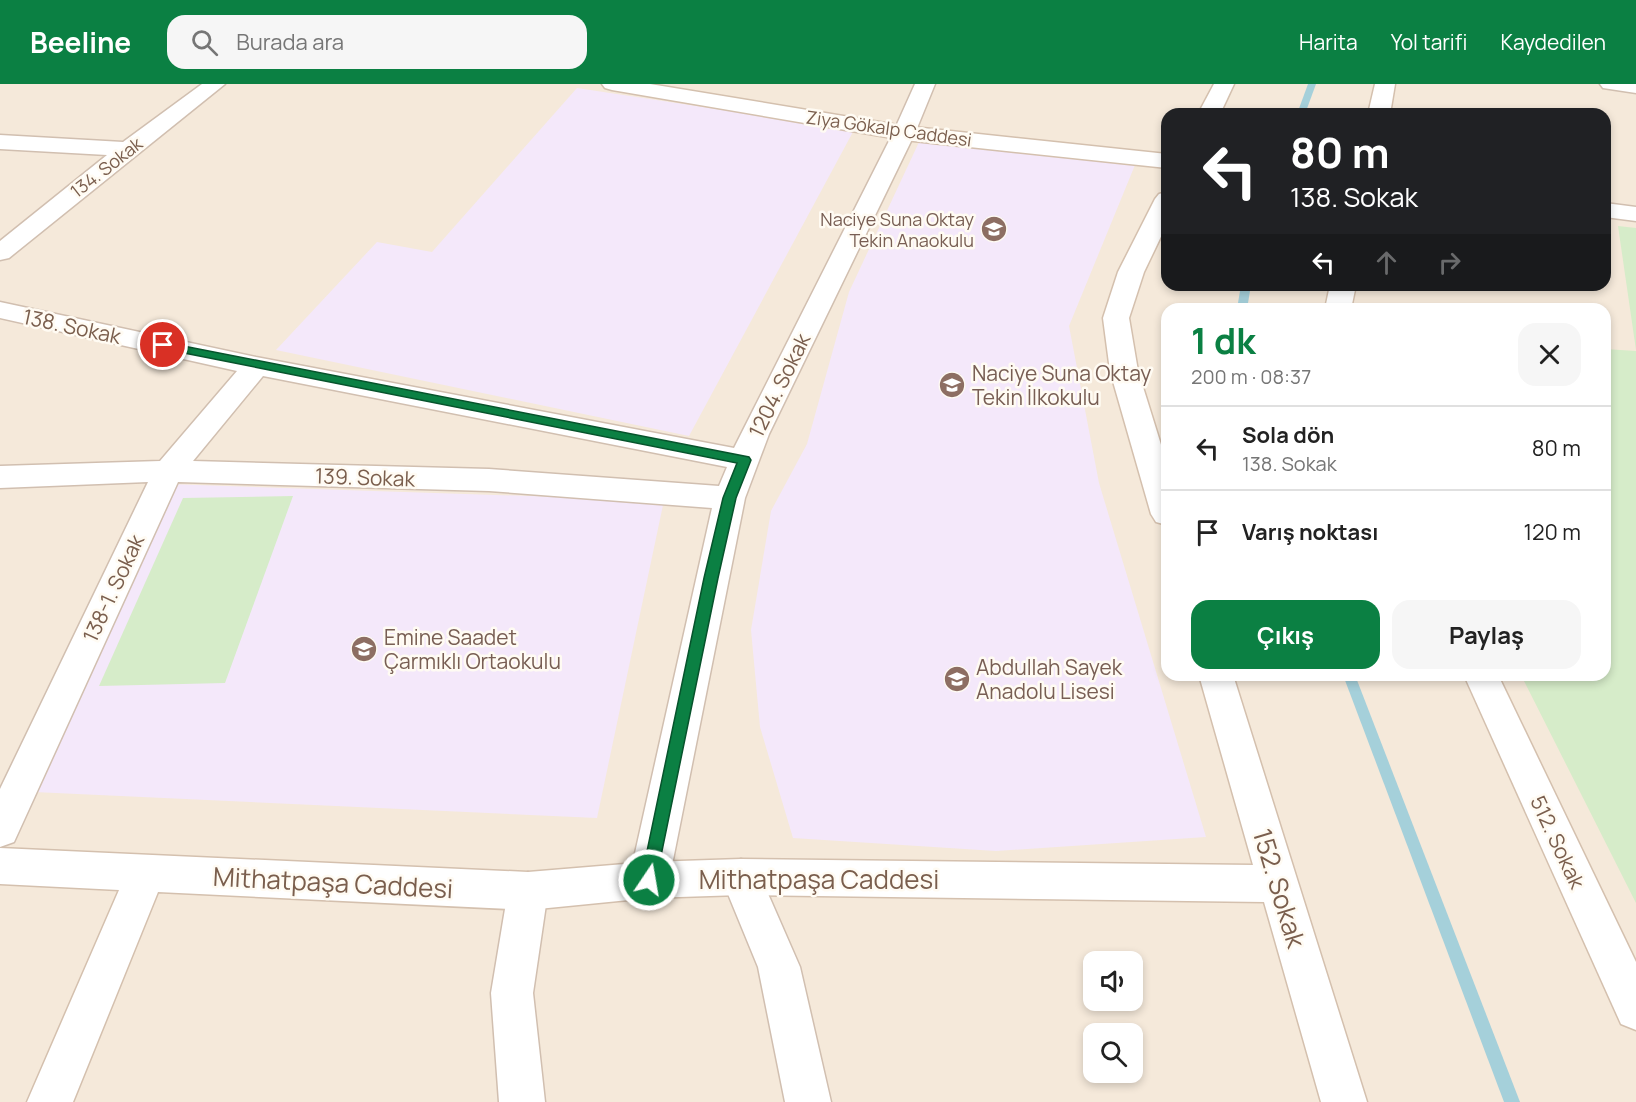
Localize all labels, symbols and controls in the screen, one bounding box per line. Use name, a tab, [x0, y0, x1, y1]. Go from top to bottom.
search box	[167, 15, 587, 69]
text: Beeline	[30, 23, 131, 61]
icon: search	[188, 26, 221, 59]
text: Burada ara	[236, 27, 344, 57]
text: Harita	[1299, 28, 1358, 56]
text: Yol tarifi	[1391, 28, 1467, 56]
text: Kaydedilen	[1500, 28, 1606, 56]
street label: Ziya Gökalp Caddesi	[805, 104, 973, 152]
text: 80 m	[1290, 123, 1390, 181]
street label: 134. Sokak	[65, 131, 148, 203]
icon: left	[1191, 132, 1269, 210]
text: 138. Sokak	[1290, 178, 1418, 215]
place label: Naciye Suna Oktay Tekin Anaokulu	[820, 207, 975, 252]
school or university icon: Naciye Suna Oktay Tekin Anaokulu	[979, 214, 1009, 244]
icon: left	[1307, 246, 1340, 279]
icon: ahead	[1370, 246, 1403, 279]
icon: right	[1433, 246, 1466, 279]
street label: 138. Sokak	[20, 302, 124, 350]
text: 1 dk	[1191, 316, 1256, 365]
pin	[137, 319, 188, 370]
button: close	[1518, 323, 1581, 386]
icon: arrive	[146, 328, 179, 361]
street label: 1204. Sokak	[742, 328, 816, 442]
place label: Naciye Suna Oktay Tekin İlkokulu	[972, 359, 1151, 411]
text: 200 m · 08:37	[1191, 363, 1311, 390]
school or university icon: Naciye Suna Oktay Tekin İlkokulu	[937, 370, 967, 400]
text: Sola dön	[1242, 420, 1334, 450]
icon: left	[1191, 432, 1224, 465]
text: 80 m	[1532, 433, 1581, 463]
text: 138. Sokak	[1242, 450, 1337, 477]
street label: 139. Sokak	[315, 461, 416, 493]
icon: arrive	[1191, 516, 1224, 549]
text: Varış noktası	[1242, 517, 1378, 547]
text: 120 m	[1523, 517, 1581, 547]
street label: 138-1. Sokak	[76, 529, 150, 646]
button: Çıkış	[1191, 600, 1380, 669]
button: Paylaş	[1392, 600, 1581, 669]
place label: Emine Saadet Çarmıklı Ortaokulu	[384, 623, 561, 675]
school or university icon: Emine Saadet Çarmıklı Ortaokulu	[349, 634, 379, 664]
place label: Abdullah Sayek Anadolu Lisesi	[976, 653, 1123, 705]
school or university icon: Abdullah Sayek Anadolu Lisesi	[942, 664, 972, 694]
street label: 512. Sokak	[1524, 791, 1592, 894]
street label: 152. Sokak	[1245, 824, 1315, 953]
position arrow	[617, 848, 681, 912]
street label: Mithatpaşa Caddesi	[212, 858, 454, 906]
street label: Mithatpaşa Caddesi	[699, 861, 939, 897]
map controls	[1083, 951, 1143, 1083]
button: sound	[1083, 951, 1143, 1011]
button: search	[1083, 1023, 1143, 1083]

